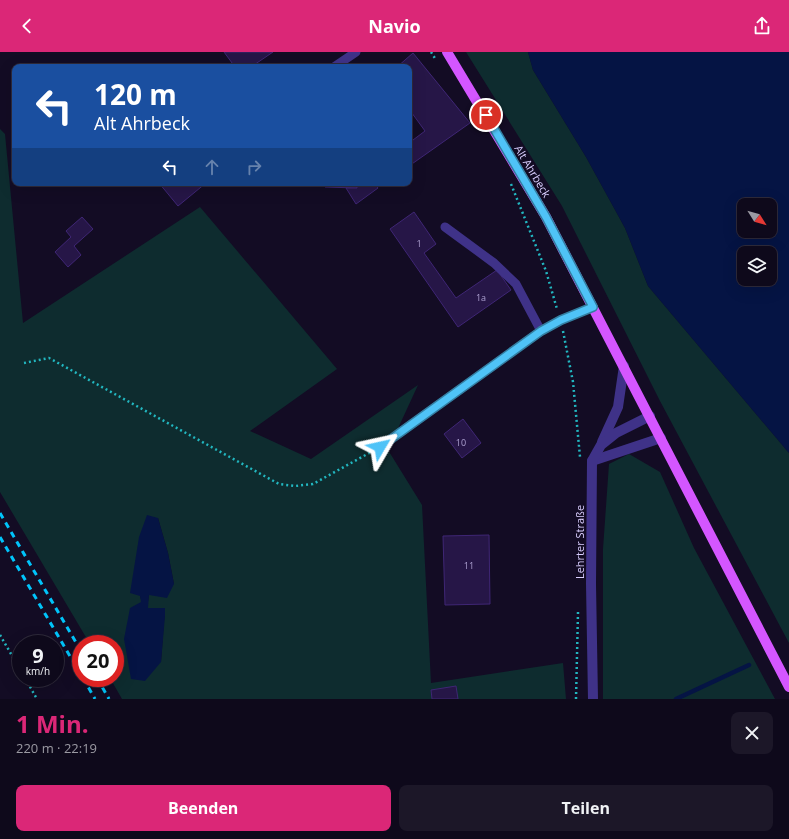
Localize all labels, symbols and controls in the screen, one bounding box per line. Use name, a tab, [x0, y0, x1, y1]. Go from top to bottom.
text: Navio	[368, 14, 421, 38]
icon: back	[16, 15, 38, 37]
icon: share	[751, 15, 773, 37]
text: 120 m	[94, 75, 177, 113]
icon: left	[28, 80, 80, 132]
pin	[469, 98, 503, 132]
icon: arrive	[475, 104, 497, 126]
text: Alt Ahrbeck	[94, 111, 190, 135]
street label: Alt Ahrbeck	[511, 142, 555, 200]
icon: left	[159, 156, 181, 178]
icon: ahead	[201, 156, 223, 178]
icon: right	[243, 156, 265, 178]
north arrow	[737, 198, 777, 238]
map controls	[737, 198, 777, 286]
house number: 1	[416, 237, 422, 250]
button: layers	[737, 246, 777, 286]
house number: 1a	[476, 291, 486, 304]
position arrow	[359, 426, 401, 468]
house number: 10	[456, 436, 466, 449]
street label: Lehrter Straße	[572, 505, 587, 579]
house number: 11	[464, 559, 474, 572]
speed limit sign: 20	[72, 635, 124, 687]
text: 9	[32, 642, 44, 669]
text: km/h	[26, 664, 50, 678]
text: 1 Min.	[16, 707, 89, 740]
button: close	[731, 712, 773, 754]
text: 220 m · 22:19	[16, 739, 97, 757]
button: Beenden	[16, 785, 391, 831]
button: Teilen	[399, 785, 773, 831]

